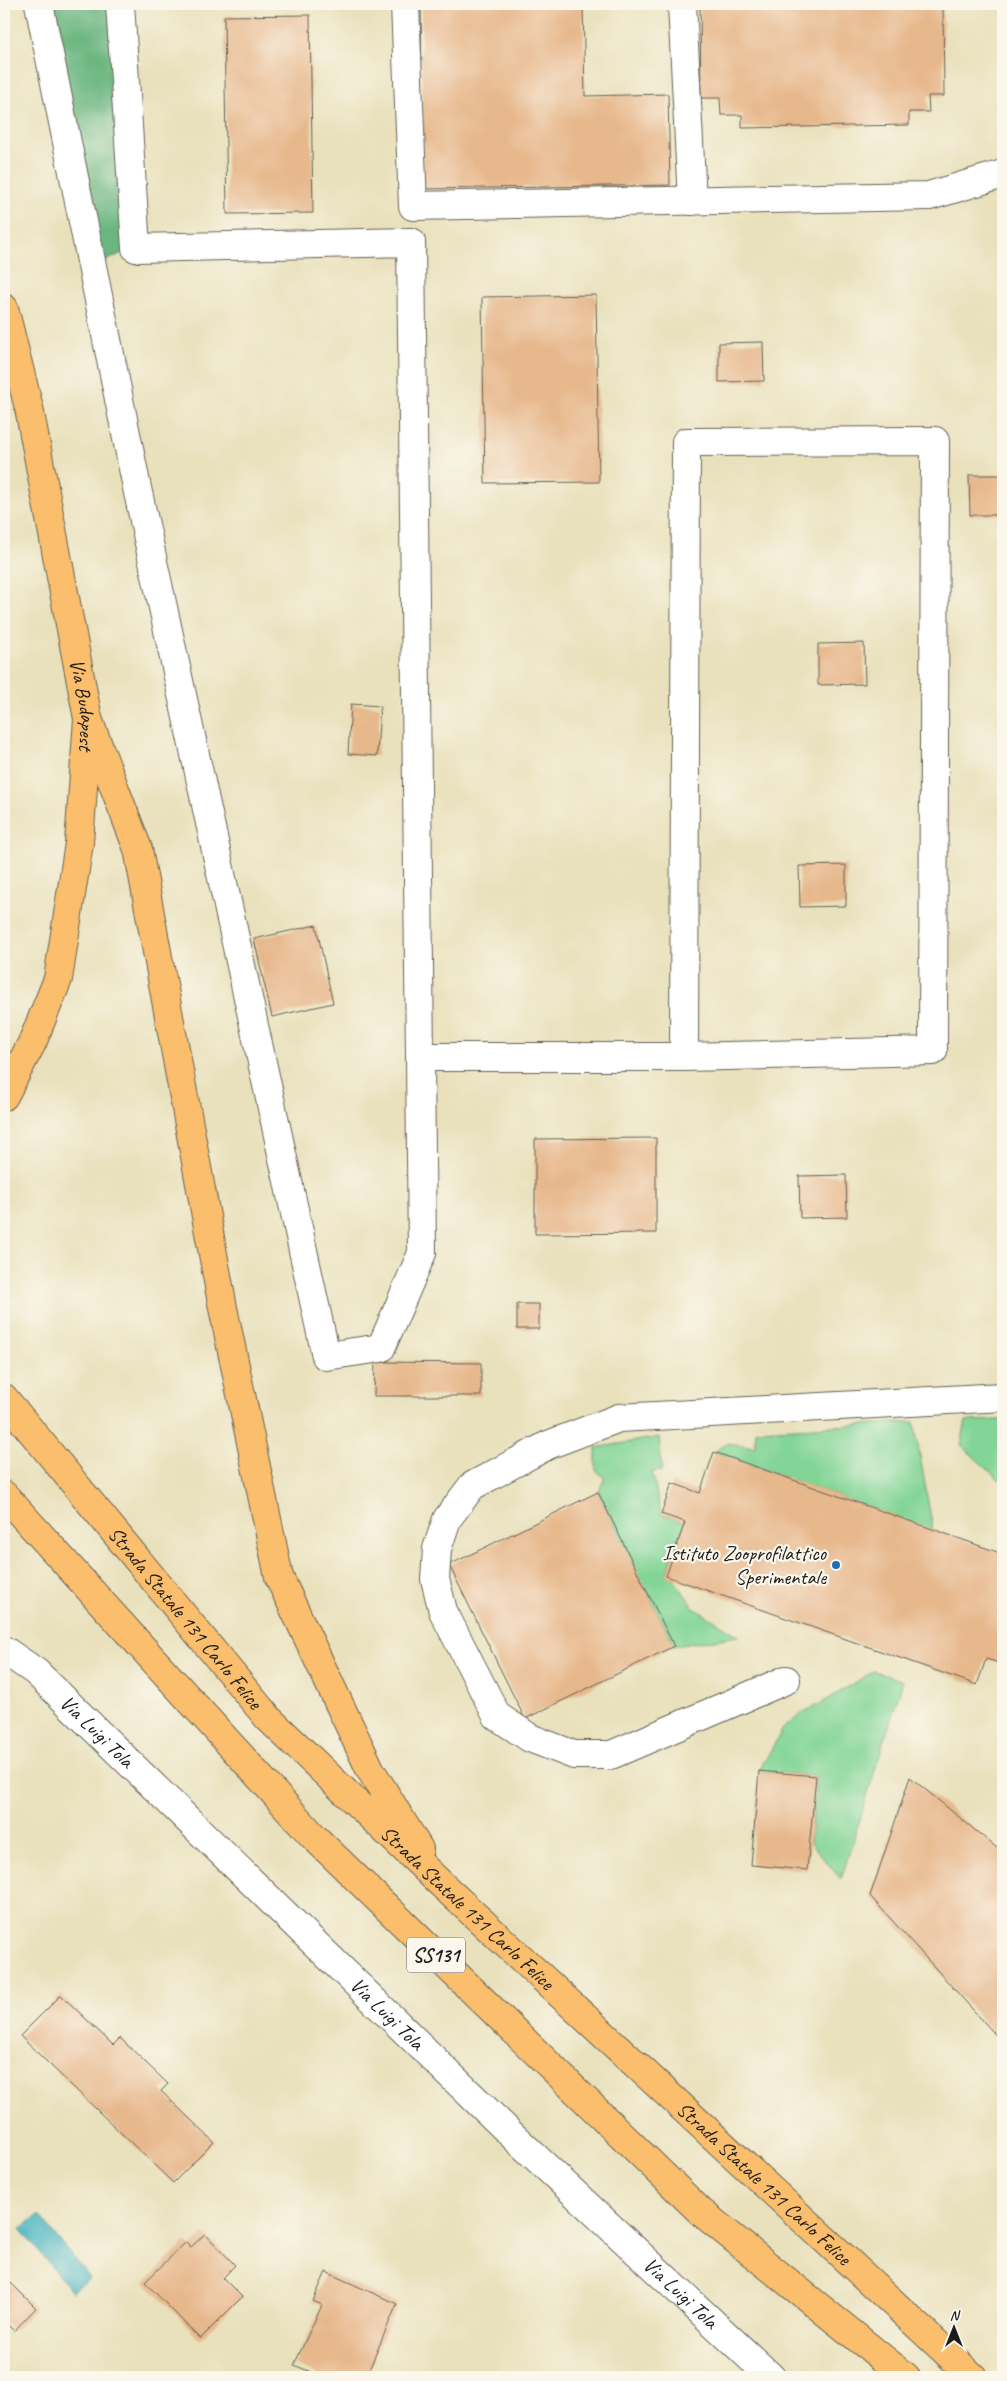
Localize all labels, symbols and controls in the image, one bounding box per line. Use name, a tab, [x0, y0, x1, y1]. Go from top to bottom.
street label: Via Budapest	[64, 657, 102, 754]
street label: Strada Statale 131 Carlo Felice	[103, 1521, 269, 1715]
place label: Istituto Zooprofilattico Sperimentale	[662, 1540, 828, 1590]
marker: Istituto Zooprofilattico Sperimentale	[830, 1559, 842, 1571]
street label: Via Luigi Tola	[55, 1690, 141, 1774]
street label: Strada Statale 131 Carlo Felice	[375, 1820, 561, 1996]
road number: SS131	[407, 1938, 465, 1972]
street label: Via Luigi Tola	[345, 1972, 431, 2057]
street label: Strada Statale 131 Carlo Felice	[671, 2096, 858, 2271]
street label: Via Luigi Tola	[638, 2252, 725, 2335]
north arrow	[930, 2304, 980, 2354]
text: N	[950, 2307, 961, 2324]

